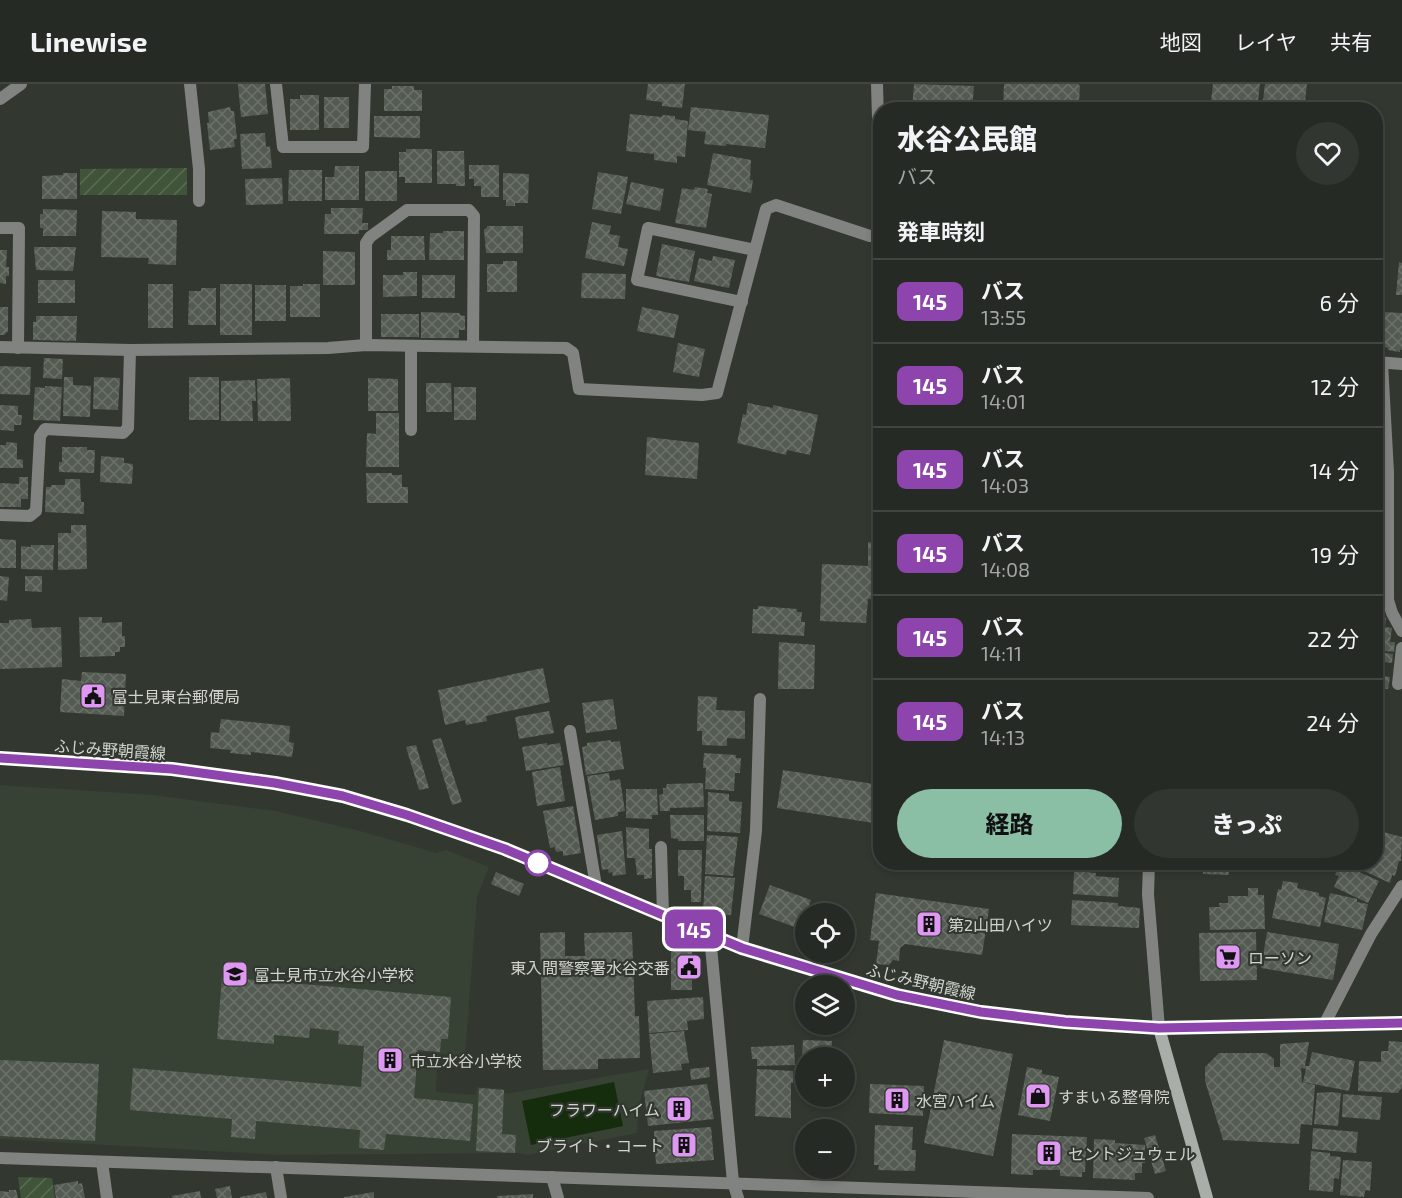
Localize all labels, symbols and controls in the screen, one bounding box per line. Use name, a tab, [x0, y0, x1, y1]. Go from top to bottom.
text: Linewise	[30, 24, 148, 58]
text: 地図	[1160, 29, 1202, 54]
text: レイヤ	[1235, 29, 1297, 54]
text: 共有	[1330, 29, 1372, 54]
text: 水谷公民館	[897, 121, 1037, 155]
button: heart	[1296, 122, 1359, 185]
text: バス	[897, 164, 937, 188]
text: 発車時刻	[897, 218, 985, 244]
text: バス	[981, 277, 1025, 303]
text: 145	[913, 289, 947, 314]
text: 6 分	[1320, 289, 1359, 315]
text: 13:55	[981, 305, 1026, 329]
text: バス	[981, 361, 1025, 387]
text: 145	[913, 373, 947, 398]
text: 12 分	[1311, 373, 1359, 399]
text: 14:01	[981, 389, 1026, 413]
text: バス	[981, 445, 1025, 471]
text: 145	[913, 457, 947, 482]
text: 14 分	[1310, 457, 1359, 483]
text: 14:03	[981, 473, 1029, 497]
text: バス	[981, 529, 1025, 555]
text: 145	[913, 541, 947, 566]
text: 19 分	[1311, 541, 1359, 567]
text: 14:08	[981, 557, 1030, 581]
text: バス	[981, 613, 1025, 639]
text: 145	[913, 625, 947, 650]
text: 22 分	[1307, 625, 1359, 651]
text: 14:11	[981, 641, 1022, 665]
public building icon: 富士見東台郵便局	[78, 681, 108, 711]
place label: 富士見東台郵便局	[112, 687, 240, 706]
text: バス	[981, 697, 1025, 723]
text: 145	[913, 709, 947, 734]
text: 24 分	[1306, 709, 1359, 735]
text: 14:13	[981, 725, 1025, 749]
street label: ふじみ野朝霞線	[53, 736, 167, 762]
button: 経路	[897, 789, 1122, 858]
button: きっぷ	[1134, 789, 1359, 858]
unlabelled marker	[525, 850, 551, 876]
map controls	[795, 903, 855, 1179]
button: locate	[795, 903, 855, 963]
building icon: 第2山田ハイツ	[914, 909, 944, 939]
line badge: 145	[660, 910, 728, 948]
place label: 第2山田ハイツ	[948, 915, 1053, 934]
text: 145	[677, 917, 711, 942]
supermarket icon: ローソン	[1213, 942, 1243, 972]
place label: ローソン	[1248, 948, 1312, 967]
public building icon: 東入間警察署水谷交番	[674, 952, 704, 982]
place label: 東入間警察署水谷交番	[510, 958, 670, 977]
school or university icon: 富士見市立水谷小学校	[220, 959, 250, 989]
street label: ふじみ野朝霞線	[864, 959, 978, 1003]
place label: 富士見市立水谷小学校	[254, 965, 414, 984]
button: layers	[795, 975, 855, 1035]
building icon: 市立水谷小学校	[375, 1045, 405, 1075]
button: +	[795, 1047, 855, 1107]
place label: 市立水谷小学校	[410, 1051, 522, 1070]
shop icon: すまいる整骨院	[1023, 1081, 1053, 1111]
building icon: 水宮ハイム	[882, 1085, 912, 1115]
place label: すまいる整骨院	[1058, 1087, 1170, 1106]
place label: 水宮ハイム	[916, 1091, 995, 1110]
building icon: フラワーハイム	[664, 1094, 694, 1124]
place label: フラワーハイム	[549, 1100, 660, 1119]
button: −	[795, 1119, 855, 1179]
building icon: ブライト・コート	[669, 1130, 699, 1160]
place label: ブライト・コート	[536, 1136, 664, 1155]
building icon: セントジュウェル	[1034, 1138, 1064, 1168]
place label: セントジュウェル	[1068, 1144, 1195, 1163]

